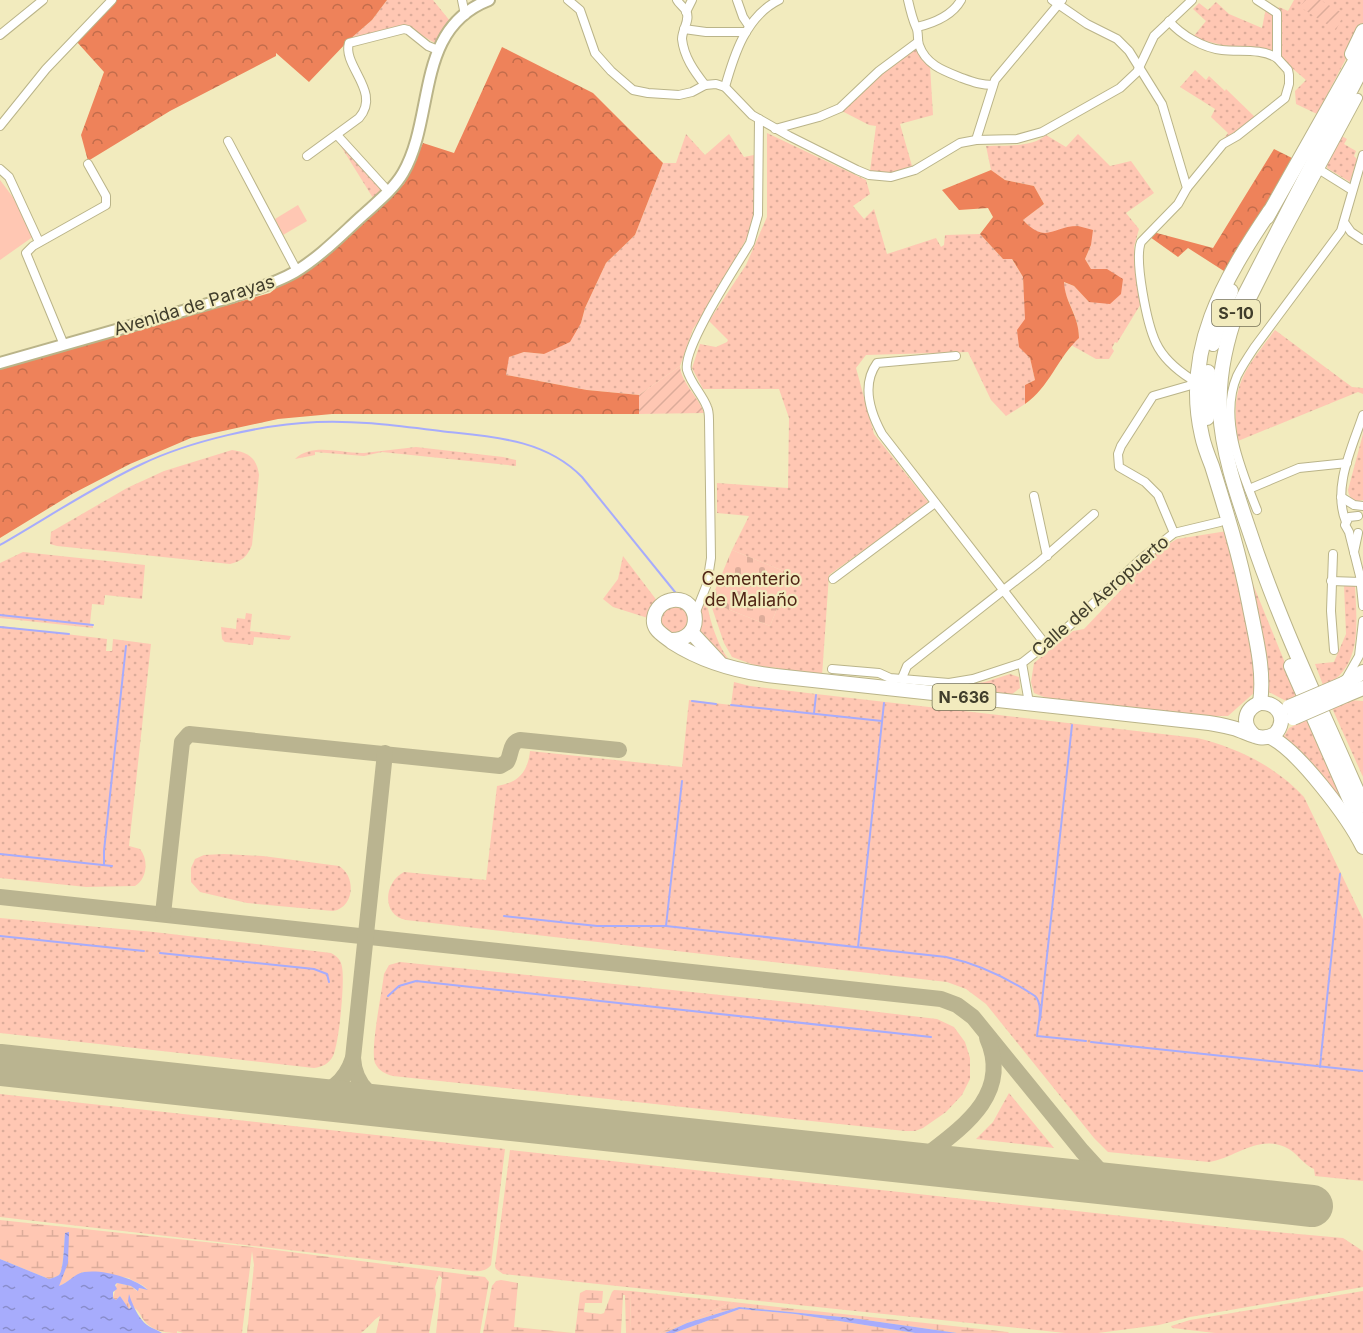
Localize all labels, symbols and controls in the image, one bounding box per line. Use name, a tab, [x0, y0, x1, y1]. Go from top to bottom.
street label: Avenida de Parayas	[111, 271, 277, 339]
road number: S-10	[1212, 300, 1260, 326]
street label: Calle del Aeropuerto	[1027, 531, 1173, 661]
park label: Cementerio de Maliaño	[702, 568, 800, 610]
road number: N-636	[932, 684, 996, 710]

